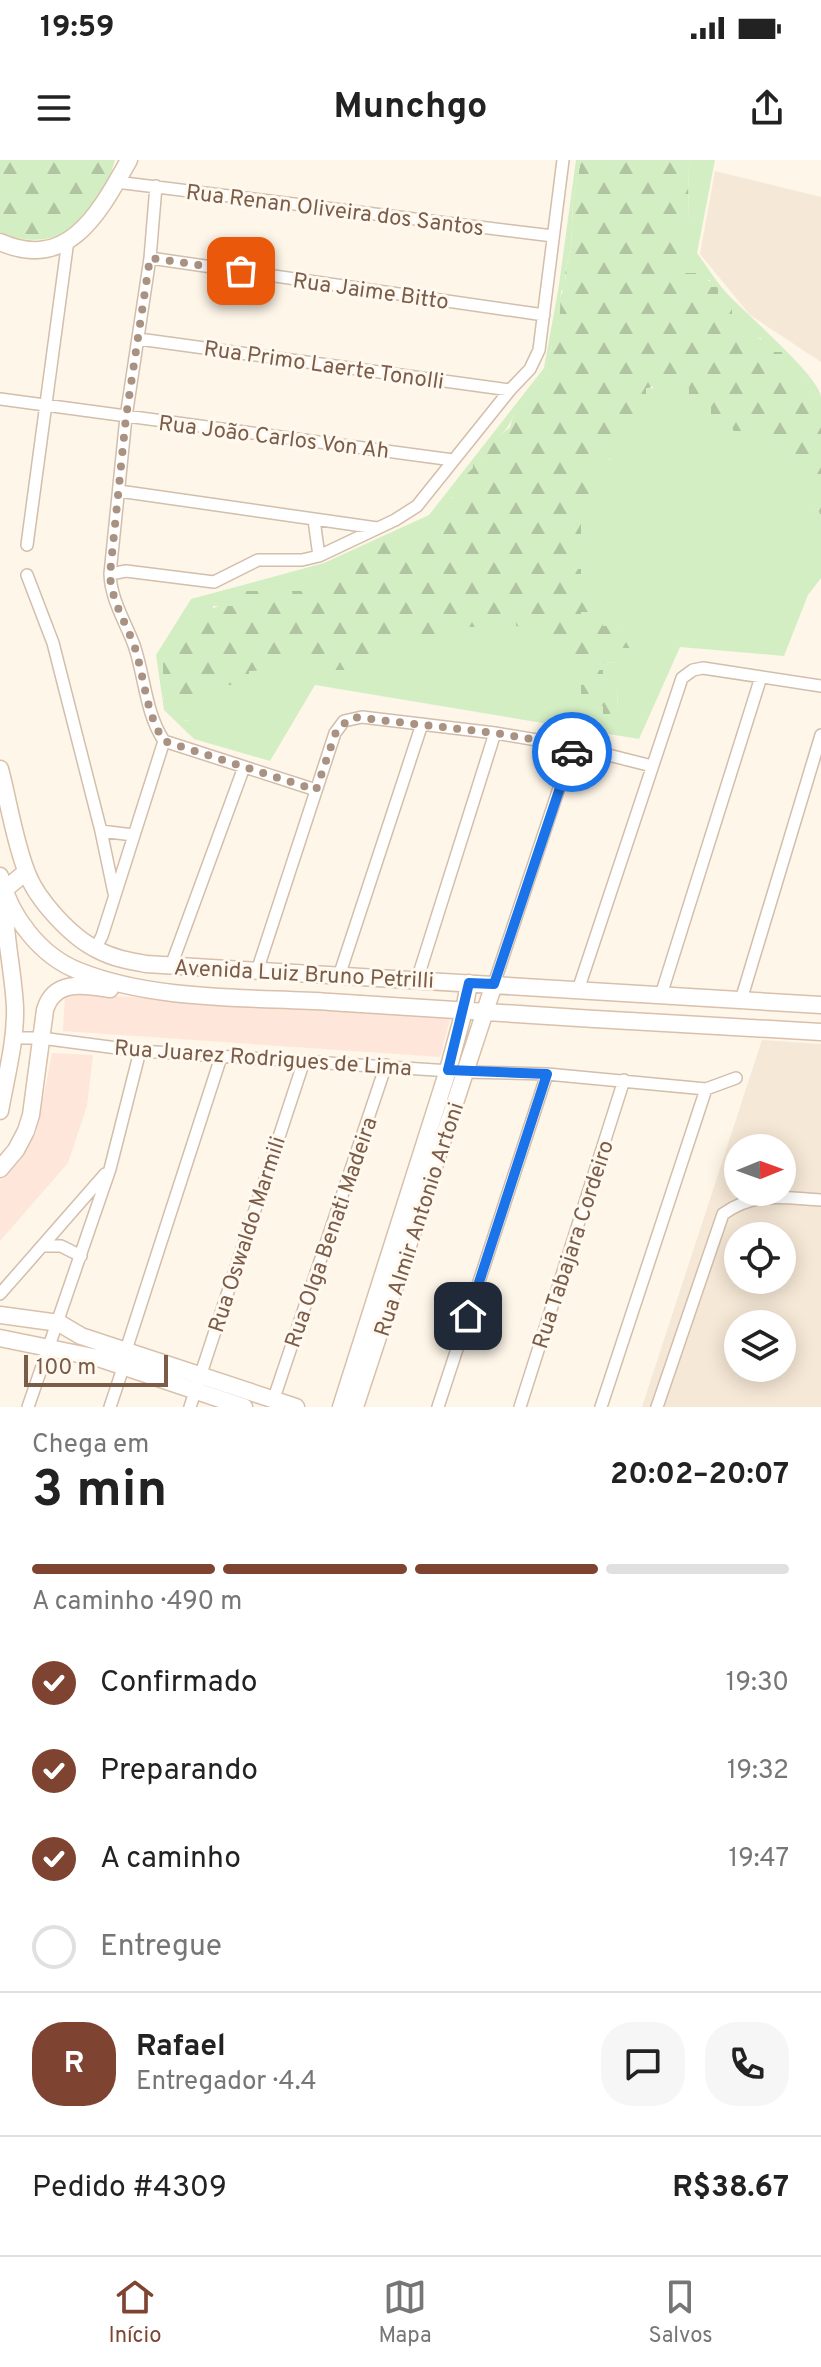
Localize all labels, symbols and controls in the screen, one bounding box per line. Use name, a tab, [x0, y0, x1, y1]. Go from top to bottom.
text: 19:59	[40, 10, 115, 47]
text: Munchgo	[334, 85, 487, 131]
icon: menu	[32, 86, 76, 130]
icon: share	[745, 86, 789, 130]
street label: Rua Renan Oliveira dos Santos	[184, 180, 485, 243]
pin	[207, 237, 275, 305]
icon: bag	[219, 249, 263, 293]
street label: Rua Jaime Bitto	[291, 268, 450, 317]
street label: Rua Primo Laerte Tonolli	[202, 336, 446, 397]
street label: Rua João Carlos Von Ah	[157, 411, 391, 466]
courier	[532, 712, 612, 792]
icon: car	[550, 730, 594, 774]
street label: Avenida Luiz Bruno Petrilli	[173, 955, 435, 996]
street label: Rua Juarez Rodrigues de Lima	[113, 1036, 413, 1083]
street label: Rua Almir Antonio Artoni	[370, 1099, 471, 1340]
street label: Rua Olga Benati Madeira	[280, 1114, 385, 1352]
street label: Rua Oswaldo Marmili	[204, 1133, 293, 1336]
north arrow	[724, 1134, 796, 1206]
map controls	[724, 1134, 796, 1382]
street label: Rua Tabajara Cordeiro	[528, 1137, 621, 1352]
button: locate	[724, 1222, 796, 1294]
pin	[434, 1282, 502, 1350]
icon: home	[446, 1294, 490, 1338]
button: layers	[724, 1310, 796, 1382]
scale bar	[24, 1351, 168, 1387]
text: 100 m	[36, 1355, 96, 1382]
text: Chega em	[32, 1429, 149, 1462]
text: 20:02–20:07	[610, 1457, 789, 1494]
text: 3 min	[32, 1459, 167, 1525]
text: A caminho · 490 m	[32, 1586, 242, 1619]
icon: check	[32, 1661, 76, 1705]
text: Confirmado	[100, 1665, 258, 1702]
text: 19:30	[726, 1667, 789, 1700]
icon: check	[32, 1749, 76, 1793]
text: Preparando	[100, 1753, 258, 1790]
text: 19:32	[727, 1755, 789, 1788]
icon: check	[32, 1837, 76, 1881]
text: A caminho	[100, 1841, 241, 1878]
text: 19:47	[728, 1843, 789, 1876]
text: Entregue	[100, 1929, 222, 1966]
button: chat	[601, 2022, 685, 2106]
button: phone	[705, 2022, 789, 2106]
text: Rafael	[136, 2029, 226, 2066]
text: R	[64, 2046, 84, 2083]
text: Entregador · 4.4	[136, 2066, 317, 2099]
text: Pedido #4309	[32, 2170, 227, 2207]
text: R$38.67	[672, 2170, 789, 2207]
tab: Início	[108, 2275, 161, 2350]
tab: Mapa	[378, 2275, 432, 2350]
tab: Salvos	[648, 2275, 713, 2350]

